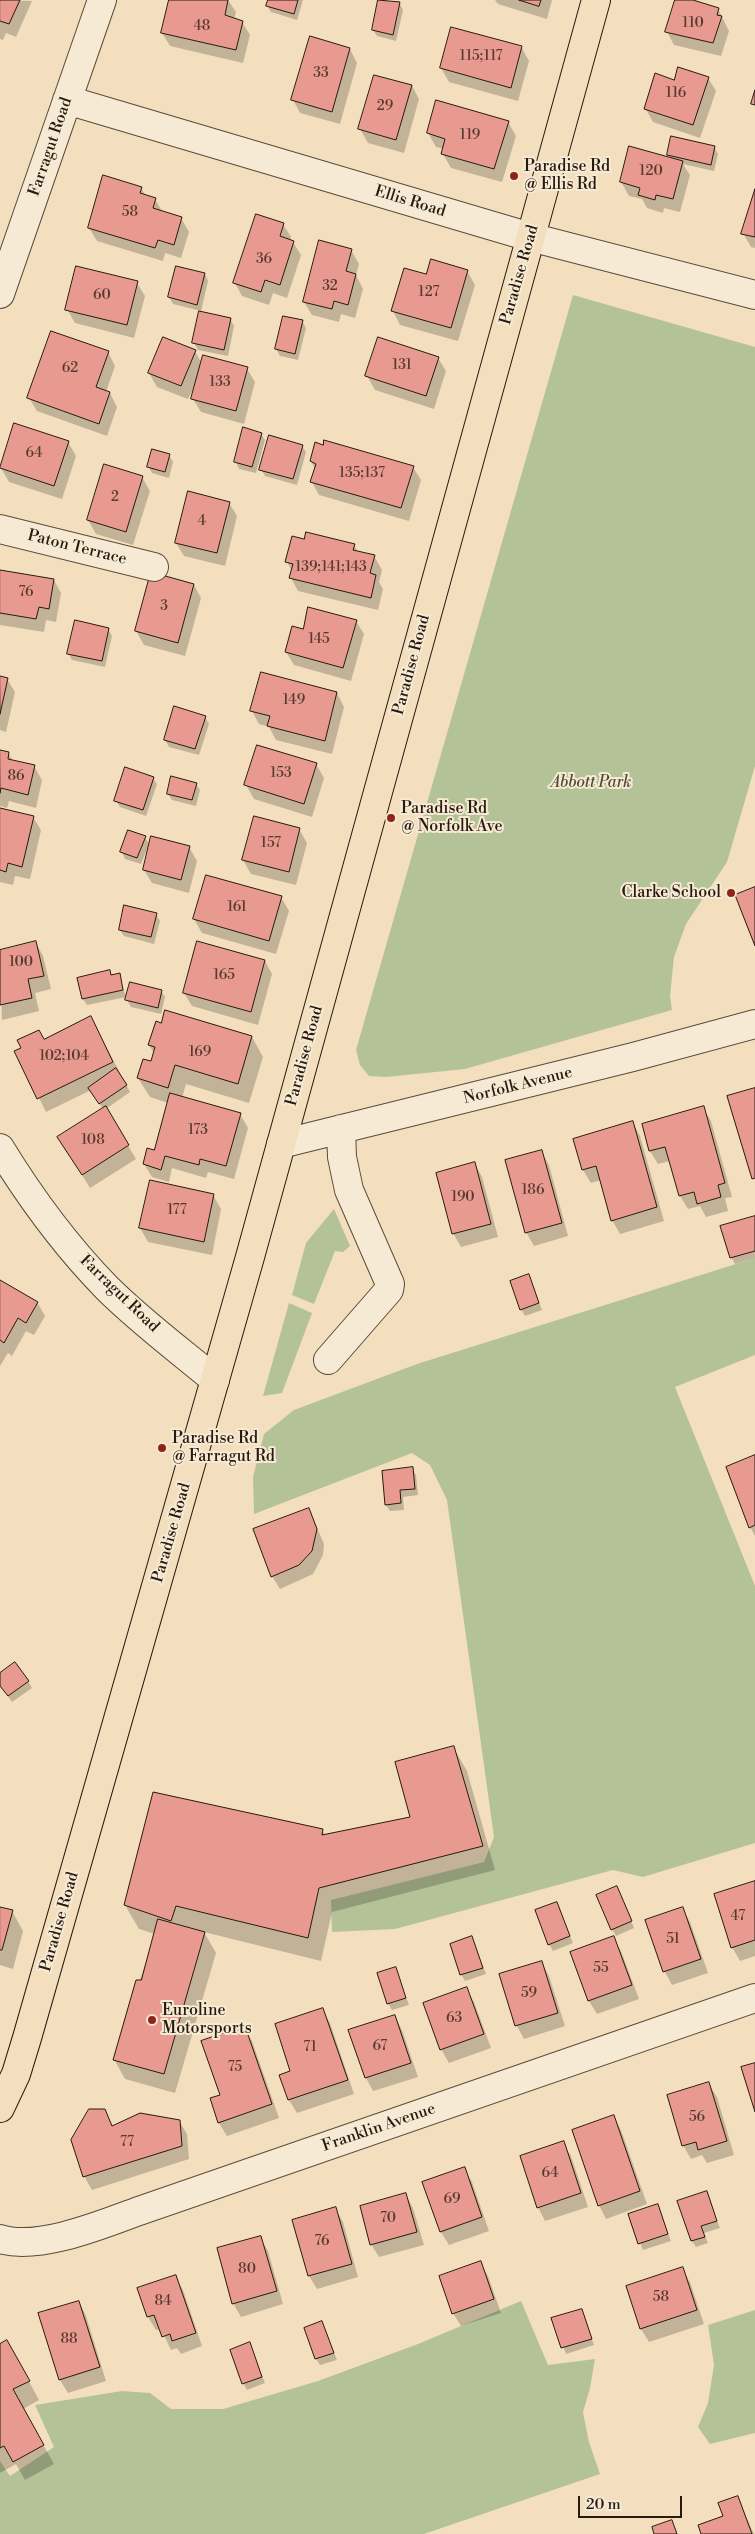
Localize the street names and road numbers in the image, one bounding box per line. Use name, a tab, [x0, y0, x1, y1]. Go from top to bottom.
street label: Farragut Road	[25, 95, 77, 199]
street label: Ellis Road	[372, 182, 448, 222]
street label: Paradise Road	[497, 223, 543, 327]
street label: Paton Terrace	[25, 526, 129, 570]
street label: Paradise Road	[389, 613, 435, 717]
street label: Paradise Road	[282, 1004, 328, 1108]
street label: Norfolk Avenue	[462, 1063, 574, 1109]
street label: Farragut Road	[75, 1251, 163, 1337]
street label: Paradise Road	[149, 1481, 195, 1585]
street label: Paradise Road	[37, 1870, 83, 1974]
street label: Franklin Avenue	[320, 2100, 438, 2156]

